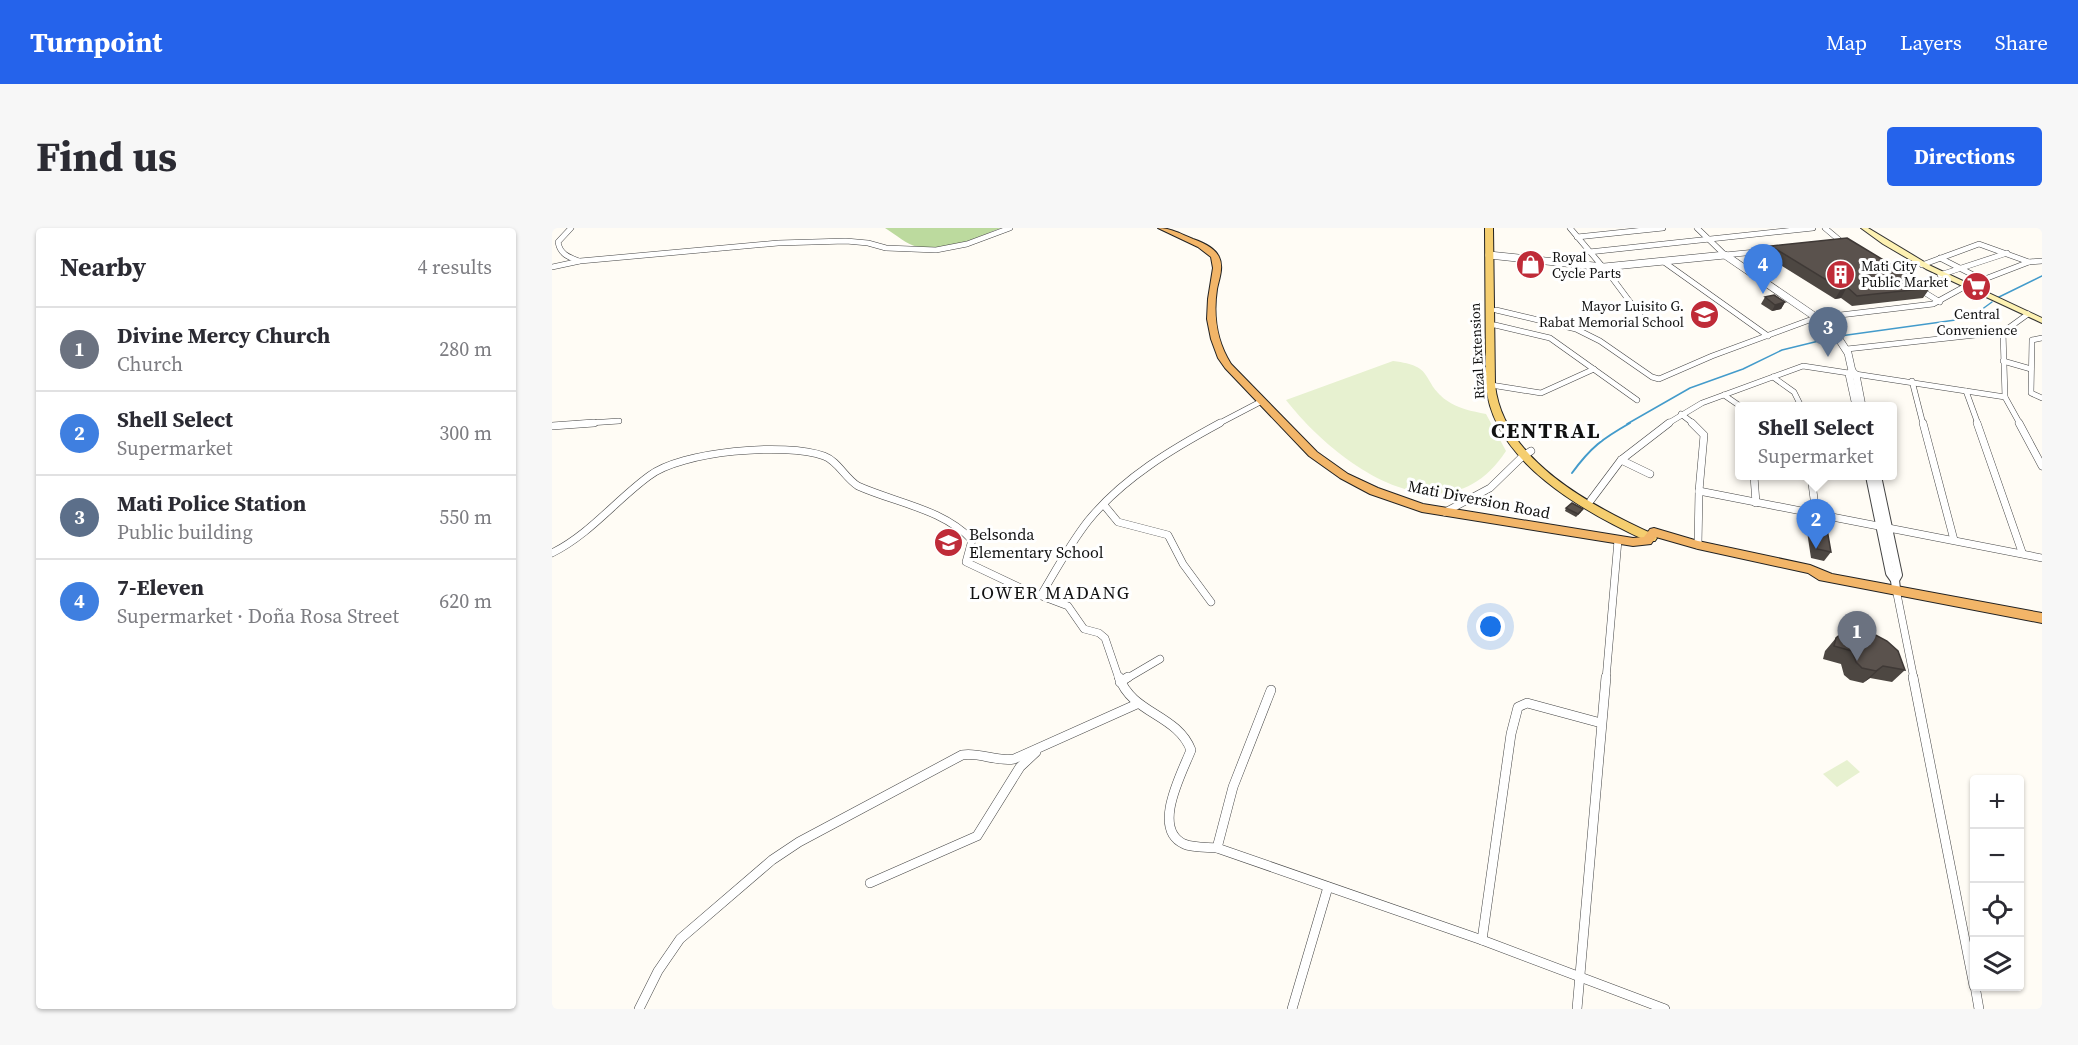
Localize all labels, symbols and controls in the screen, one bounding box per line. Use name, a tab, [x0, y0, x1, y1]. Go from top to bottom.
text: Turnpoint	[30, 23, 162, 61]
text: Map	[1826, 28, 1867, 57]
text: Layers	[1900, 28, 1962, 57]
text: Share	[1995, 28, 2048, 57]
text: Find us	[36, 127, 177, 185]
button: Directions	[1887, 127, 2042, 186]
pin: 4	[1744, 244, 1782, 294]
place label: Royal Cycle Parts	[1552, 247, 1621, 283]
text: Nearby	[60, 249, 146, 285]
shop icon: Royal Cycle Parts	[1515, 249, 1547, 281]
text: 4 results	[417, 253, 492, 281]
place label: Mati City Public Market	[1861, 256, 1948, 292]
building icon: Mati City Public Market	[1824, 258, 1856, 290]
supermarket icon: Central Convenience	[1961, 271, 1993, 303]
place label: Mayor Luisito G. Rabat Memorial School	[1539, 296, 1684, 332]
school or university icon: Mayor Luisito G. Rabat Memorial School	[1689, 298, 1721, 330]
street label: Rizal Extension	[1464, 302, 1490, 400]
place label: Central Convenience	[1937, 304, 2017, 340]
pin: 3	[1808, 308, 1848, 357]
text: Divine Mercy Church	[117, 320, 330, 350]
text: 1	[74, 335, 85, 363]
text: 280 m	[439, 335, 492, 363]
text: Church	[117, 350, 183, 378]
popup	[1735, 402, 1897, 480]
text: Shell Select	[117, 404, 233, 434]
text: Shell Select	[1758, 412, 1874, 442]
district label: CENTRAL	[1491, 415, 1601, 445]
text: 2	[74, 419, 85, 447]
text: 300 m	[439, 419, 492, 447]
text: Supermarket	[117, 434, 232, 462]
text: Supermarket	[1758, 442, 1873, 470]
street label: Mati Diversion Road	[1406, 474, 1552, 524]
text: Mati Police Station	[117, 488, 306, 518]
pin: 2	[1796, 500, 1836, 549]
text: 3	[74, 503, 85, 531]
text: 550 m	[439, 503, 492, 531]
text: Public building	[117, 518, 253, 546]
place label: Belsonda Elementary School	[969, 523, 1104, 563]
school or university icon: Belsonda Elementary School	[932, 527, 964, 559]
text: 7-Eleven	[117, 572, 204, 602]
district label: LOWER MADANG	[969, 580, 1131, 605]
text: 4	[74, 587, 85, 615]
text: 620 m	[439, 587, 492, 615]
text: Supermarket · Doña Rosa Street	[117, 602, 399, 630]
your location	[1476, 612, 1505, 641]
pin: 1	[1838, 612, 1876, 661]
map controls	[1970, 775, 2024, 991]
button: +	[1970, 775, 2024, 829]
button: −	[1970, 829, 2024, 883]
button: locate	[1970, 883, 2024, 937]
button: layers	[1970, 937, 2024, 991]

